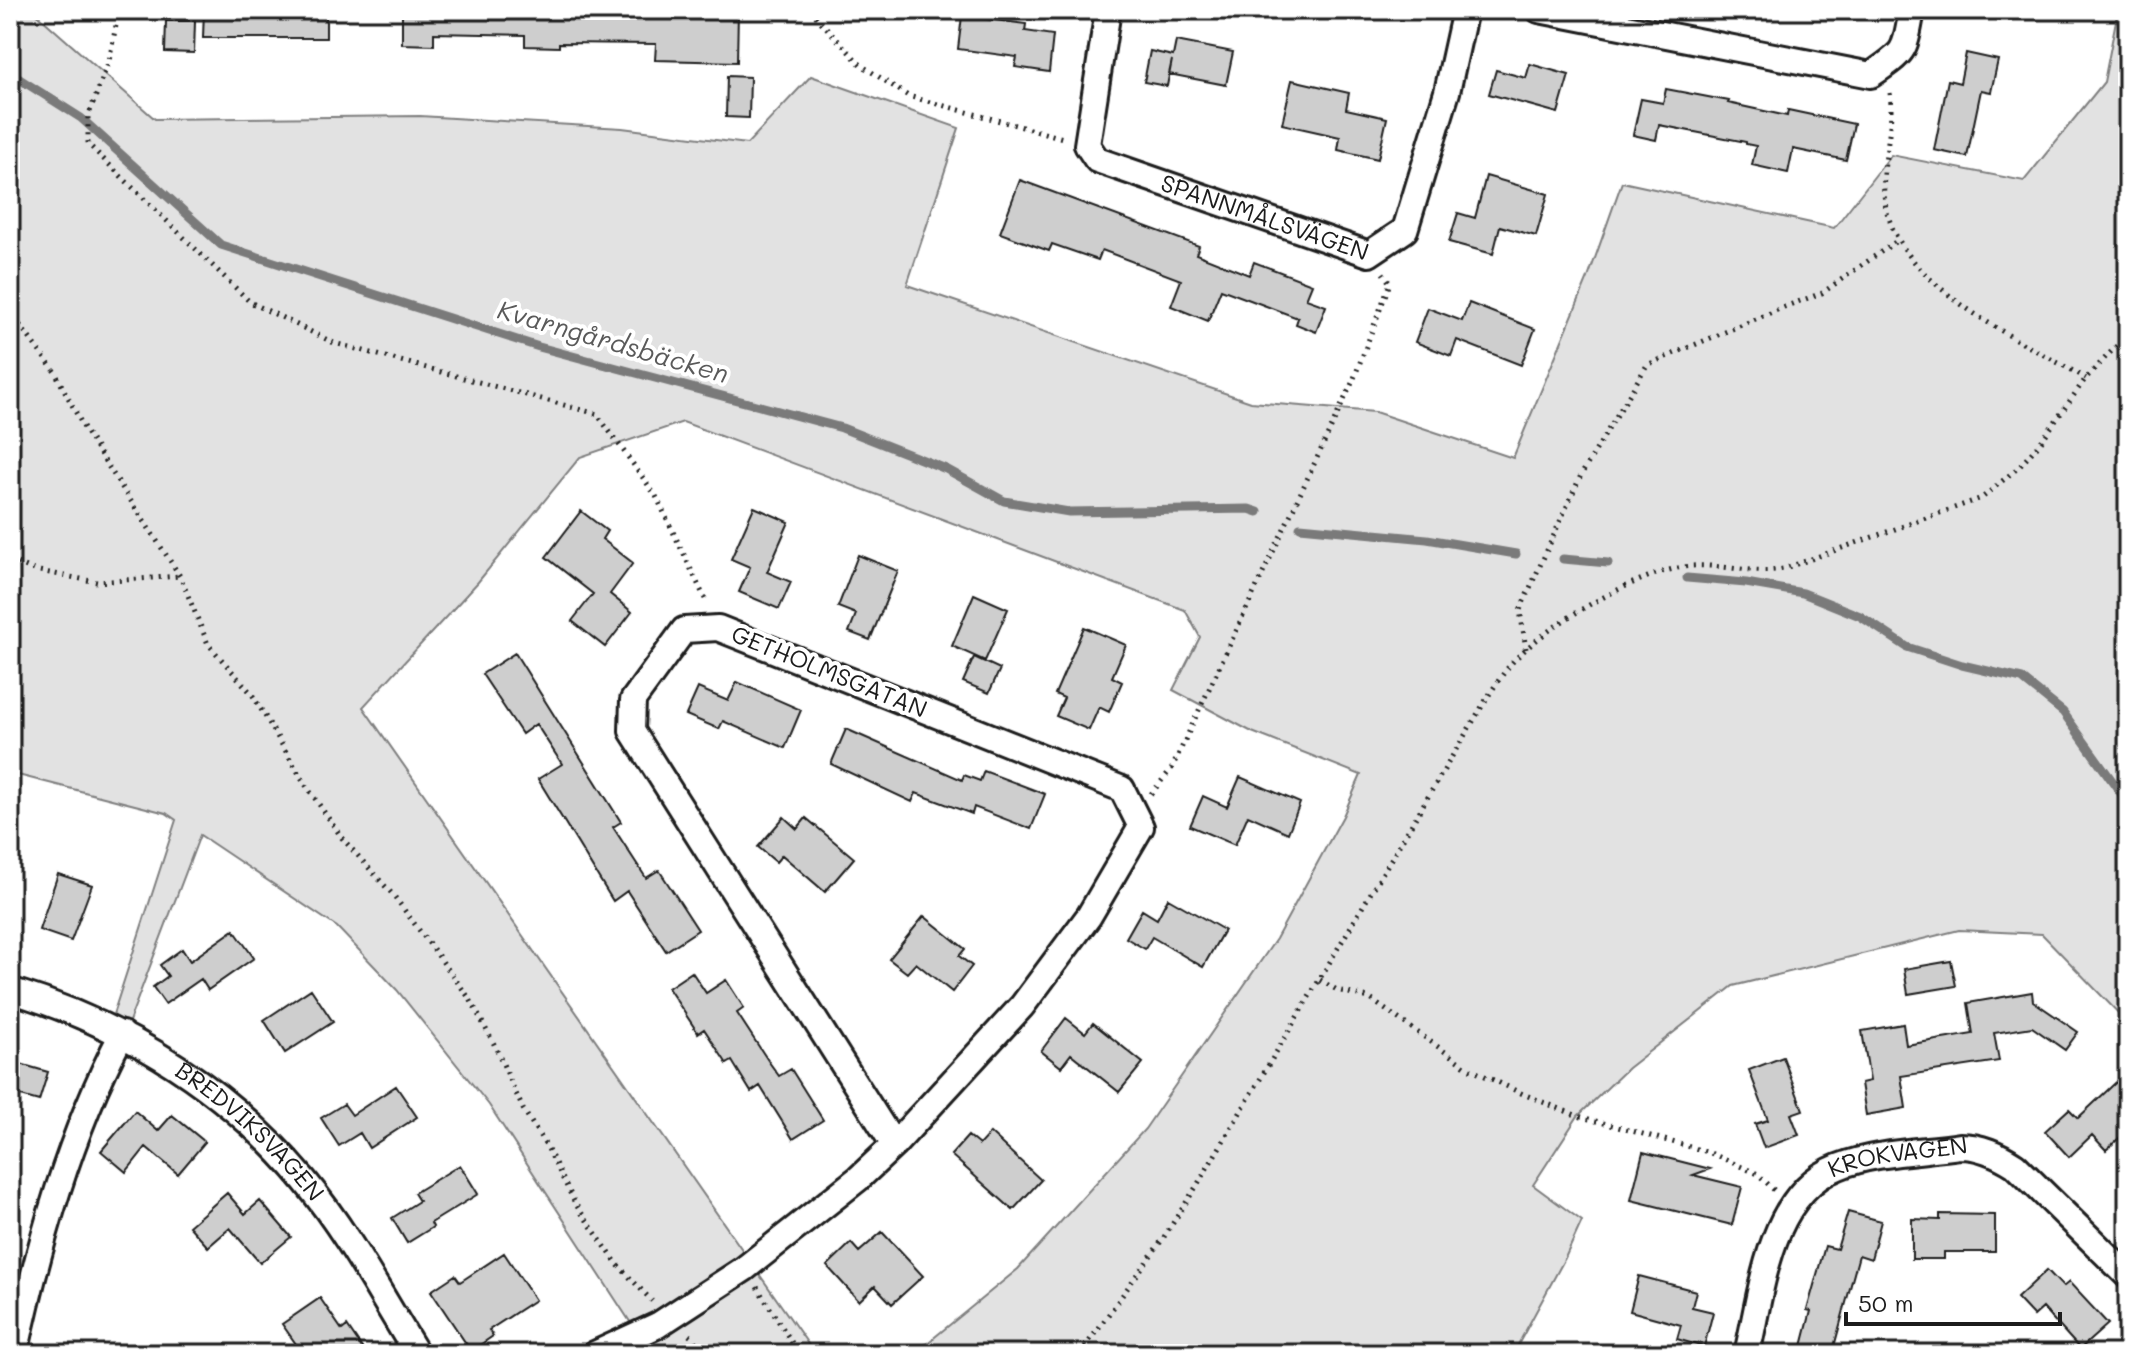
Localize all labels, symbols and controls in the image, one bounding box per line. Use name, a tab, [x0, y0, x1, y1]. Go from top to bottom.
street label: SPANNMÅLSVÄGEN	[1157, 166, 1373, 267]
water label: Kvarngårdsbäcken	[494, 292, 733, 390]
street label: GETHOLMSGATAN	[727, 617, 932, 724]
street label: BREDVIKSVÄGEN	[170, 1054, 332, 1207]
street label: KROKVÄGEN	[1822, 1128, 1969, 1184]
scale bar	[1846, 1276, 2060, 1326]
text: 50 m	[1858, 1287, 1914, 1318]

